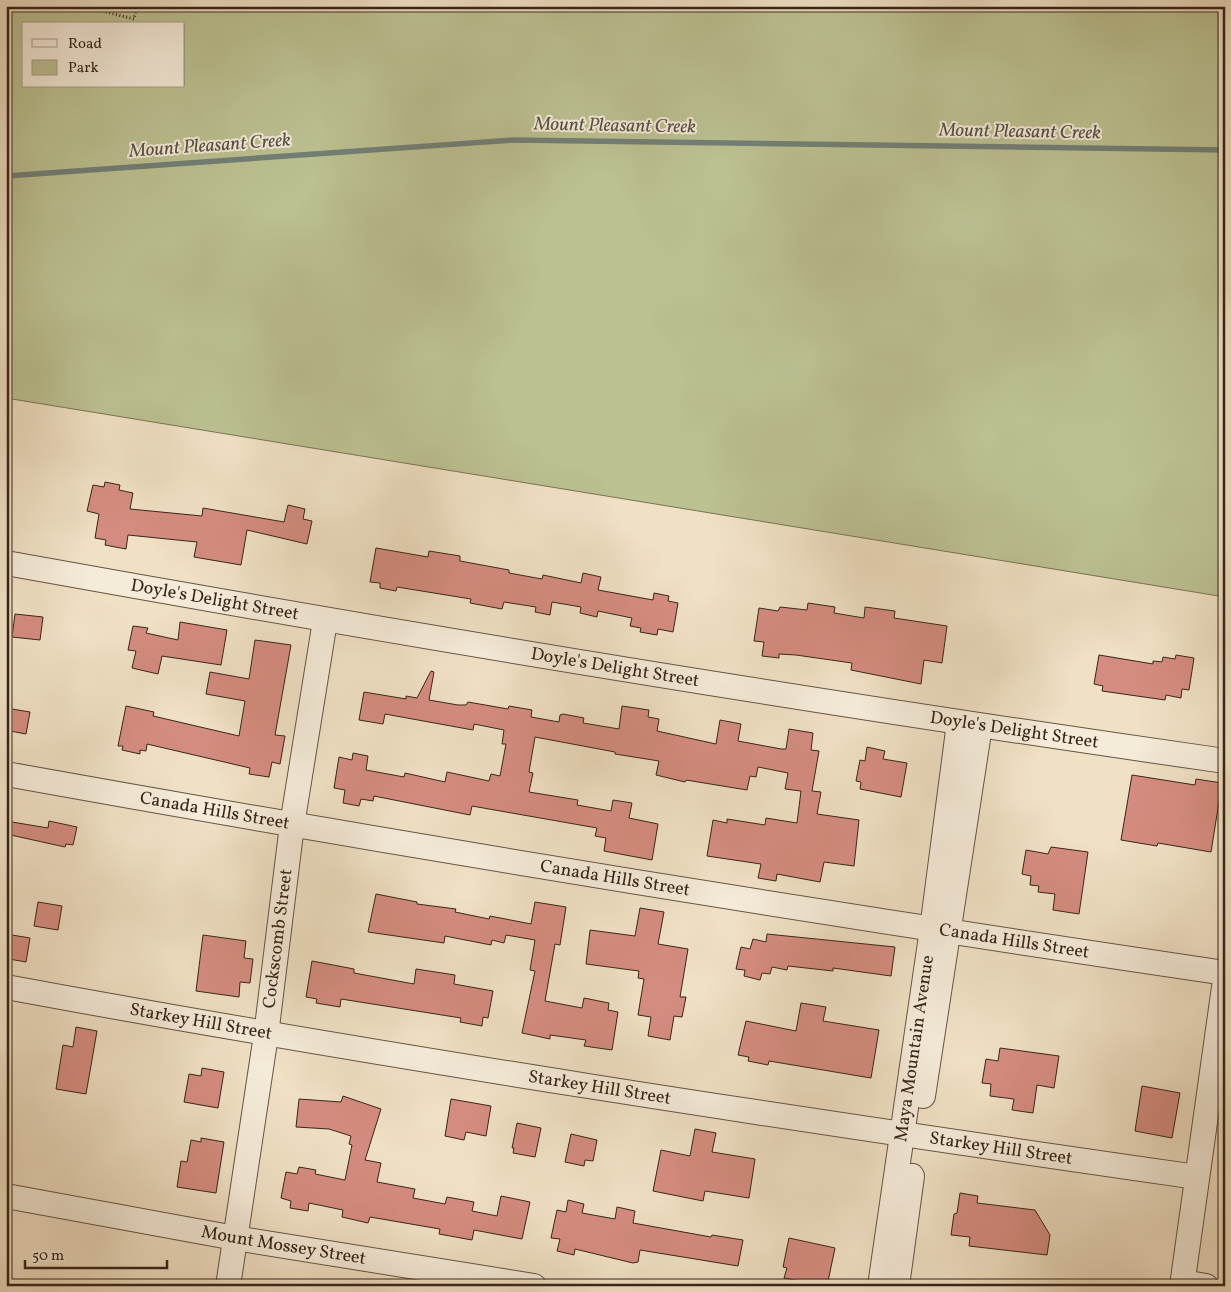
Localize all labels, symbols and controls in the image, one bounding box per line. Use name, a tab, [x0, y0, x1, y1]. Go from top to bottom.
legend	[22, 22, 185, 88]
text: Road	[68, 34, 102, 55]
text: Park	[68, 58, 99, 79]
water label: Mount Pleasant Creek	[533, 112, 696, 140]
water label: Mount Pleasant Creek	[938, 118, 1101, 146]
water label: Mount Pleasant Creek	[127, 127, 292, 165]
street label: Doyle's Delight Street	[129, 573, 301, 627]
street label: Doyle's Delight Street	[529, 642, 701, 694]
street label: Doyle's Delight Street	[928, 705, 1100, 755]
street label: Canada Hills Street	[138, 786, 292, 836]
street label: Canada Hills Street	[538, 854, 692, 903]
street label: Cockscomb Street	[257, 867, 299, 1010]
street label: Canada Hills Street	[937, 918, 1091, 965]
street label: Maya Mountain Avenue	[889, 953, 941, 1144]
street label: Starkey Hill Street	[128, 997, 274, 1046]
street label: Starkey Hill Street	[526, 1064, 673, 1111]
street label: Starkey Hill Street	[928, 1126, 1074, 1171]
street label: Mount Mossey Street	[199, 1220, 368, 1271]
scale bar	[25, 1237, 168, 1269]
text: 50 m	[32, 1246, 64, 1267]

